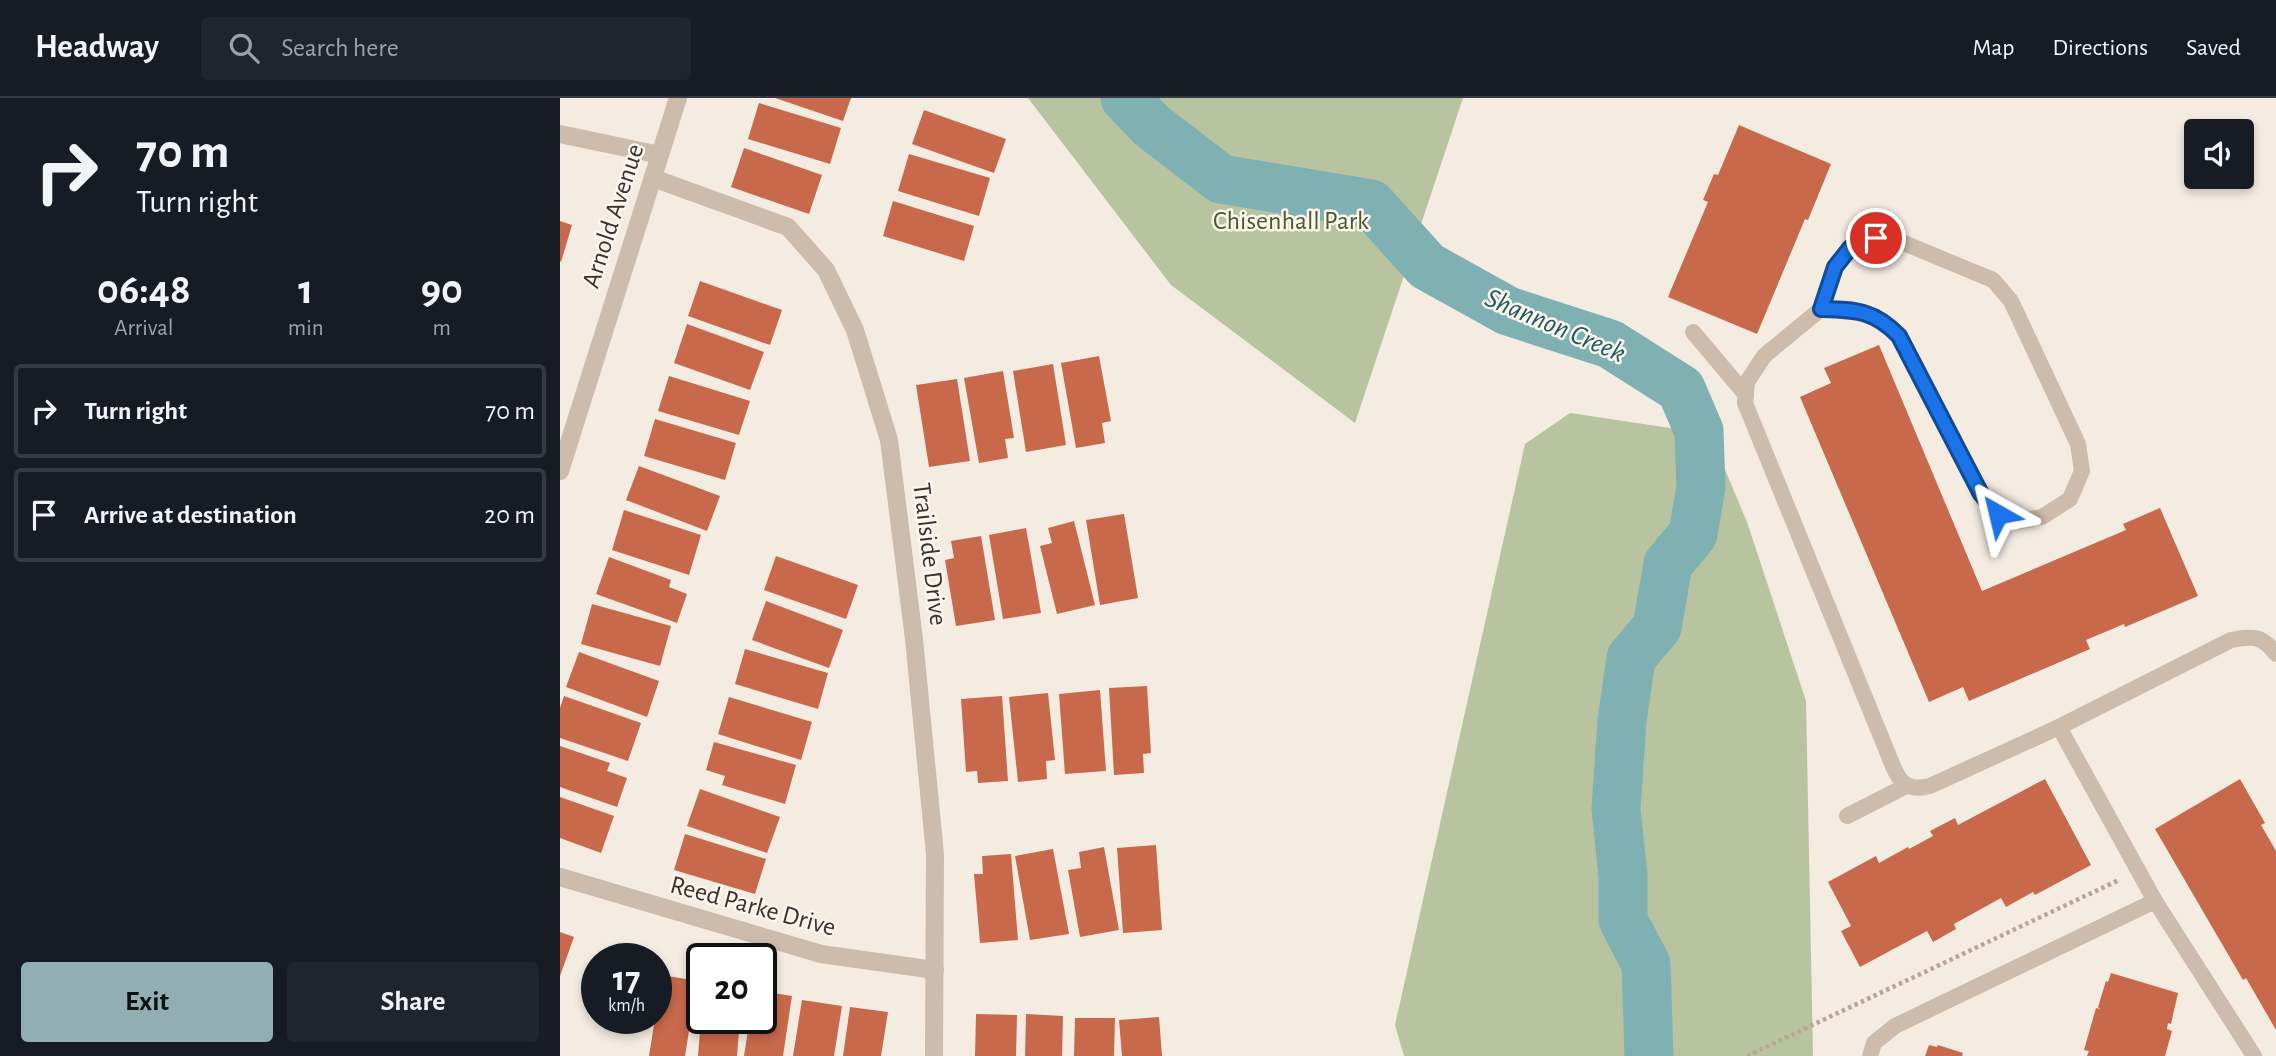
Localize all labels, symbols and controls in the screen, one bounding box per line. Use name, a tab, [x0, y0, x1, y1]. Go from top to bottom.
search box	[201, 17, 691, 80]
icon: search	[225, 29, 263, 67]
text: Headway	[35, 31, 159, 64]
text: Search here	[281, 35, 399, 61]
text: Map	[1972, 36, 2014, 60]
text: Directions	[2052, 36, 2148, 60]
text: Saved	[2186, 36, 2241, 60]
map controls	[2184, 119, 2254, 189]
button: sound	[2184, 119, 2254, 189]
icon: right	[21, 126, 112, 217]
text: 70 m	[136, 128, 230, 177]
street label: Arnold Avenue	[578, 141, 648, 291]
text: Turn right	[136, 186, 258, 218]
park label: Chisenhall Park	[1213, 208, 1369, 234]
pin	[1846, 208, 1906, 268]
icon: arrive	[1857, 219, 1895, 257]
text: 06:48	[97, 269, 191, 311]
text: 1	[298, 269, 313, 311]
text: 90	[421, 269, 463, 311]
water label: Shannon Creek	[1481, 284, 1629, 368]
text: Arrival	[114, 317, 173, 340]
text: min	[288, 317, 324, 340]
text: m	[433, 317, 451, 340]
icon: right	[25, 392, 63, 430]
text: Turn right	[84, 398, 187, 424]
text: 70 m	[485, 398, 535, 424]
position arrow	[1961, 477, 2035, 551]
street label: Trailside Drive	[908, 481, 952, 627]
icon: arrive	[25, 496, 63, 534]
text: Arrive at destination	[84, 502, 297, 528]
text: 20 m	[484, 502, 535, 528]
street label: Reed Parke Drive	[668, 871, 838, 941]
speed limit sign: 20	[686, 943, 777, 1034]
button: Exit	[21, 962, 273, 1042]
button: Share	[287, 962, 539, 1042]
text: 17	[613, 962, 640, 997]
text: km/h	[608, 997, 645, 1015]

